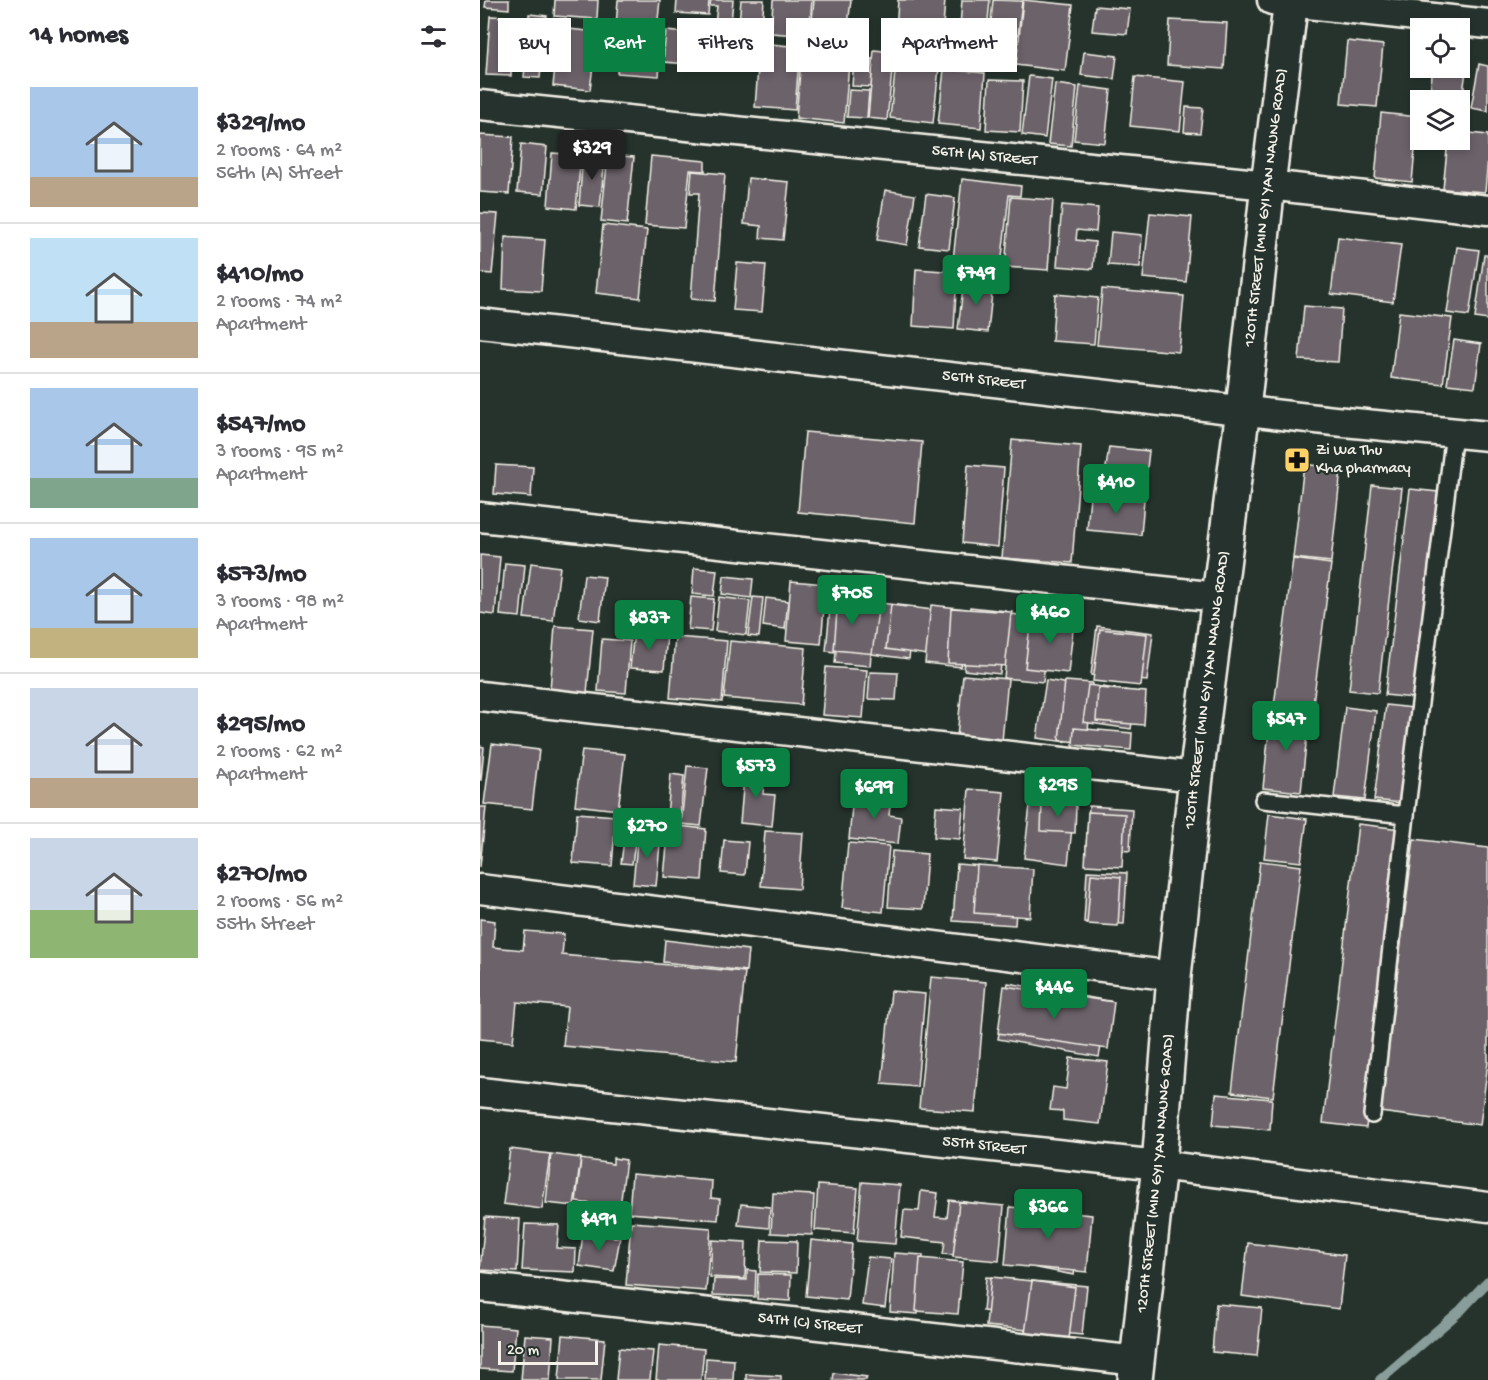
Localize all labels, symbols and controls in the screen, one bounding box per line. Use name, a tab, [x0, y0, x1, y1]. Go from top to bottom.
chip: Buy	[498, 18, 571, 72]
chip: Rent	[583, 18, 665, 72]
chip: Filters	[677, 18, 774, 72]
chip: New	[786, 18, 869, 72]
chip: Apartment	[881, 18, 1017, 72]
map controls	[1410, 18, 1470, 150]
button: locate	[1410, 18, 1470, 78]
icon: filters	[417, 20, 450, 53]
text: 14 homes	[30, 21, 128, 52]
street label: 120TH STREET (MIN GYI YAN NAUNG ROAD)	[1240, 67, 1292, 349]
button: layers	[1410, 90, 1470, 150]
text: $329/mo	[216, 109, 305, 140]
icon: home	[78, 111, 150, 183]
pin: $329	[556, 130, 628, 181]
text: $329	[572, 138, 612, 161]
text: 2 rooms · 64 m²	[216, 140, 342, 163]
street label: 56TH (A) STREET	[931, 141, 1039, 171]
text: 56th (A) Street	[216, 163, 342, 186]
pin: $749	[940, 255, 1012, 306]
text: $410/mo	[216, 260, 303, 291]
icon: home	[78, 262, 150, 334]
text: $749	[957, 263, 995, 286]
text: 2 rooms · 74 m²	[216, 291, 342, 314]
text: Apartment	[216, 314, 306, 337]
street label: 56TH STREET	[941, 367, 1027, 395]
text: $547/mo	[216, 410, 305, 441]
icon: home	[78, 412, 150, 484]
text: 3 rooms · 95 m²	[216, 441, 344, 464]
place label: Zi Wa Thu Kha pharmacy	[1316, 442, 1411, 479]
pharmacy icon: Zi Wa Thu Kha pharmacy	[1282, 445, 1312, 475]
text: Apartment	[216, 464, 306, 487]
pin: $410	[1080, 464, 1152, 515]
text: $410	[1097, 472, 1135, 495]
street label: 120TH STREET (MIN GYI YAN NAUNG ROAD)	[1181, 550, 1234, 831]
text: $573/mo	[216, 560, 307, 591]
icon: home	[78, 562, 150, 634]
pin: $705	[816, 575, 888, 626]
text: $705	[831, 583, 873, 606]
text: 3 rooms · 98 m²	[216, 591, 344, 614]
pin: $460	[1014, 594, 1086, 645]
pin: $837	[613, 600, 685, 651]
text: $460	[1030, 602, 1070, 625]
text: $837	[629, 608, 669, 631]
text: Apartment	[216, 614, 306, 637]
pin: $547	[1250, 701, 1322, 752]
text: $547	[1266, 709, 1306, 732]
text: $295/mo	[216, 710, 305, 741]
icon: home	[78, 712, 150, 784]
text: 2 rooms · 62 m²	[216, 741, 343, 764]
pin: $573	[720, 748, 792, 799]
text: $573	[736, 756, 776, 779]
text: Apartment	[216, 764, 306, 787]
pin: $295	[1022, 767, 1094, 818]
pin: $699	[838, 769, 910, 820]
text: $295	[1038, 775, 1078, 798]
text: $699	[854, 777, 894, 800]
pin: $270	[611, 808, 683, 859]
text: $270	[627, 816, 667, 839]
text: $270/mo	[216, 860, 307, 891]
icon: home	[78, 862, 150, 934]
text: 2 rooms · 56 m²	[216, 891, 343, 914]
text: 55th Street	[216, 914, 314, 937]
pin: $446	[1018, 969, 1090, 1020]
text: $446	[1035, 977, 1073, 1000]
street label: 120TH STREET (MIN GYI YAN NAUNG ROAD)	[1133, 1033, 1179, 1315]
street label: 55TH STREET	[941, 1132, 1028, 1160]
pin: $366	[1012, 1189, 1084, 1240]
text: $366	[1028, 1197, 1068, 1220]
pin: $491	[563, 1201, 635, 1252]
text: $491	[581, 1209, 617, 1232]
street label: 54TH (C) STREET	[757, 1309, 864, 1339]
scale bar	[498, 1338, 598, 1366]
text: 20 m	[507, 1342, 539, 1361]

